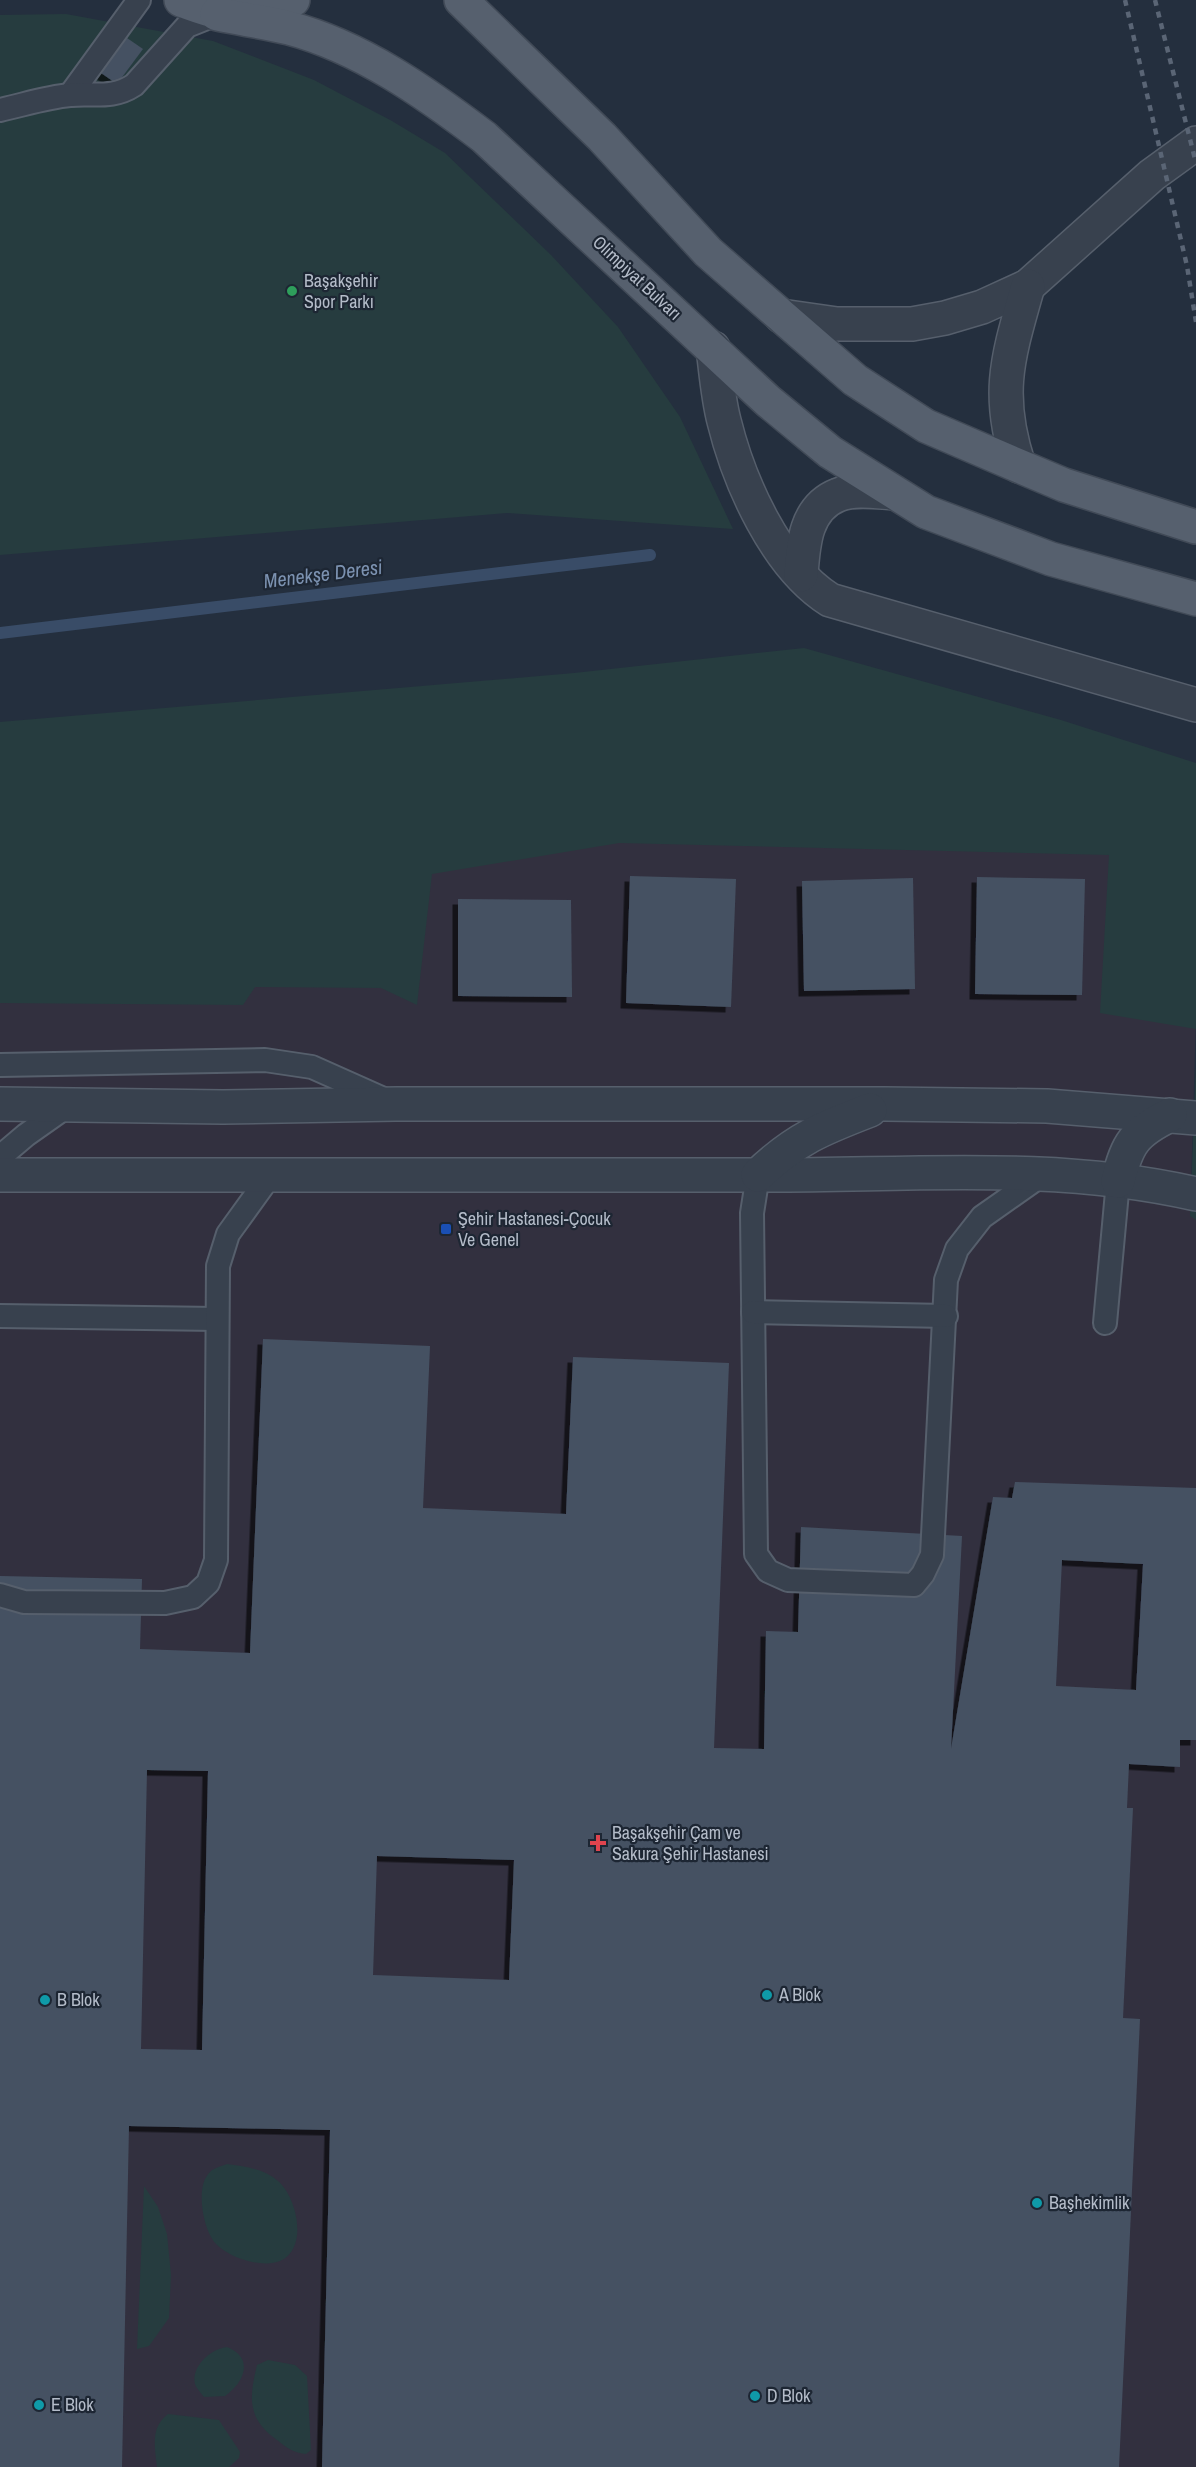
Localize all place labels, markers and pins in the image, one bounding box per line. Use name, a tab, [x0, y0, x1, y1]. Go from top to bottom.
place label: Başakşehir Spor Parkı	[304, 268, 378, 314]
marker: Başakşehir Spor Parkı	[285, 284, 299, 298]
place label: Şehir Hastanesi-Çocuk Ve Genel	[458, 1206, 611, 1252]
marker: Şehir Hastanesi-Çocuk Ve Genel	[439, 1222, 453, 1236]
place label: Başakşehir Çam ve Sakura Şehir Hastanesi	[612, 1820, 769, 1866]
marker: Başakşehir Çam ve Sakura Şehir Hastanesi	[589, 1834, 607, 1852]
place label: A Blok	[778, 1982, 821, 2007]
place label: B Blok	[57, 1987, 100, 2012]
marker: A Blok	[760, 1988, 774, 2002]
marker: B Blok	[38, 1993, 52, 2007]
place label: Başhekimlik	[1049, 2190, 1130, 2215]
marker: Başhekimlik	[1030, 2196, 1044, 2210]
place label: D Blok	[767, 2383, 811, 2408]
marker: D Blok	[748, 2389, 762, 2403]
place label: E Blok	[51, 2392, 94, 2417]
marker: E Blok	[32, 2398, 46, 2412]

